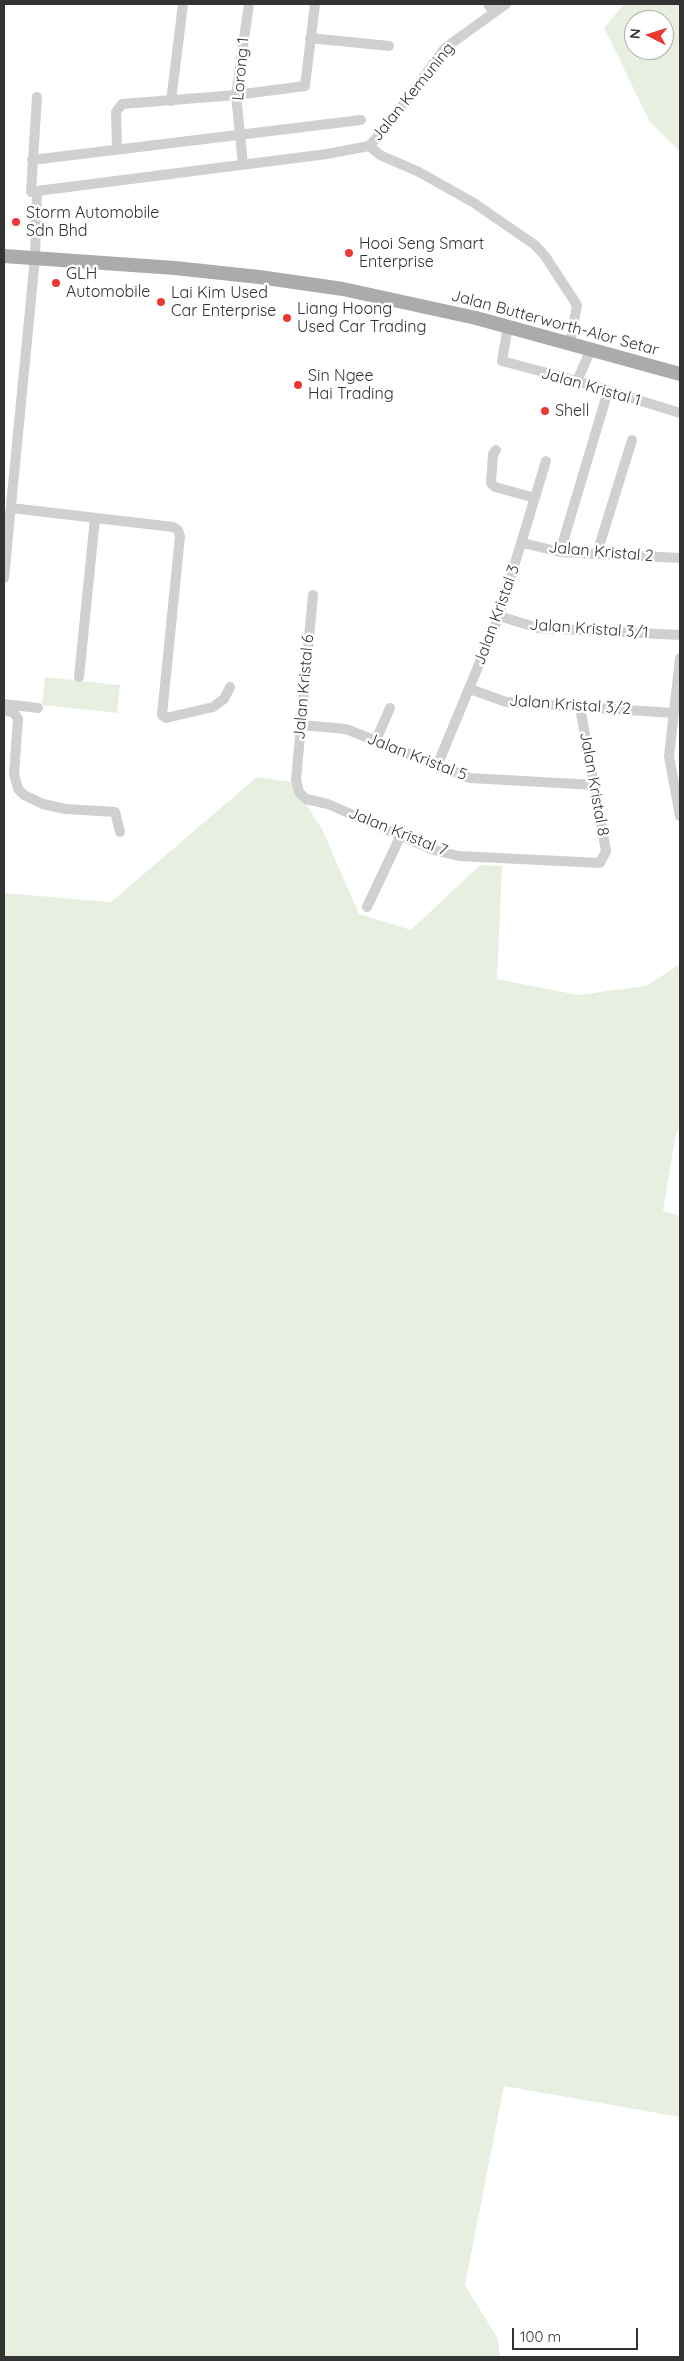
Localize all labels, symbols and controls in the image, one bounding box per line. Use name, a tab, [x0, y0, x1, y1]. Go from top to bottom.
north arrow	[624, 10, 674, 60]
text: N	[626, 28, 644, 40]
street label: Lorong 1	[229, 37, 253, 101]
street label: Jalan Kemuning	[367, 39, 459, 145]
place label: Storm Automobile Sdn Bhd	[26, 203, 159, 241]
marker: Storm Automobile Sdn Bhd	[10, 216, 22, 228]
place label: Hooi Seng Smart Enterprise	[359, 234, 484, 272]
marker: Hooi Seng Smart Enterprise	[343, 247, 355, 259]
place label: GLH Automobile	[66, 264, 150, 302]
marker: GLH Automobile	[50, 277, 62, 289]
place label: Lai Kim Used Car Enterprise	[171, 283, 276, 321]
street label: Jalan Butterworth-Alor Setar	[449, 286, 661, 360]
marker: Lai Kim Used Car Enterprise	[155, 296, 167, 308]
place label: Liang Hoong Used Car Trading	[297, 299, 426, 337]
marker: Liang Hoong Used Car Trading	[281, 312, 293, 324]
street label: Jalan Kristal 1	[539, 364, 643, 410]
place label: Sin Ngee Hai Trading	[308, 366, 394, 404]
marker: Sin Ngee Hai Trading	[292, 379, 304, 391]
place label: Shell	[555, 401, 589, 421]
marker: Shell	[539, 405, 551, 417]
street label: Jalan Kristal 2	[548, 538, 654, 566]
street label: Jalan Kristal 3	[470, 562, 524, 668]
street label: Jalan Kristal 3/1	[529, 615, 649, 643]
street label: Jalan Kristal 6	[290, 634, 318, 740]
street label: Jalan Kristal 3/2	[508, 691, 632, 719]
street label: Jalan Kristal 5	[364, 729, 470, 785]
street label: Jalan Kristal 8	[575, 730, 613, 838]
street label: Jalan Kristal 7	[346, 803, 450, 861]
scale bar	[514, 2318, 640, 2350]
text: 100 m	[520, 2327, 561, 2346]

